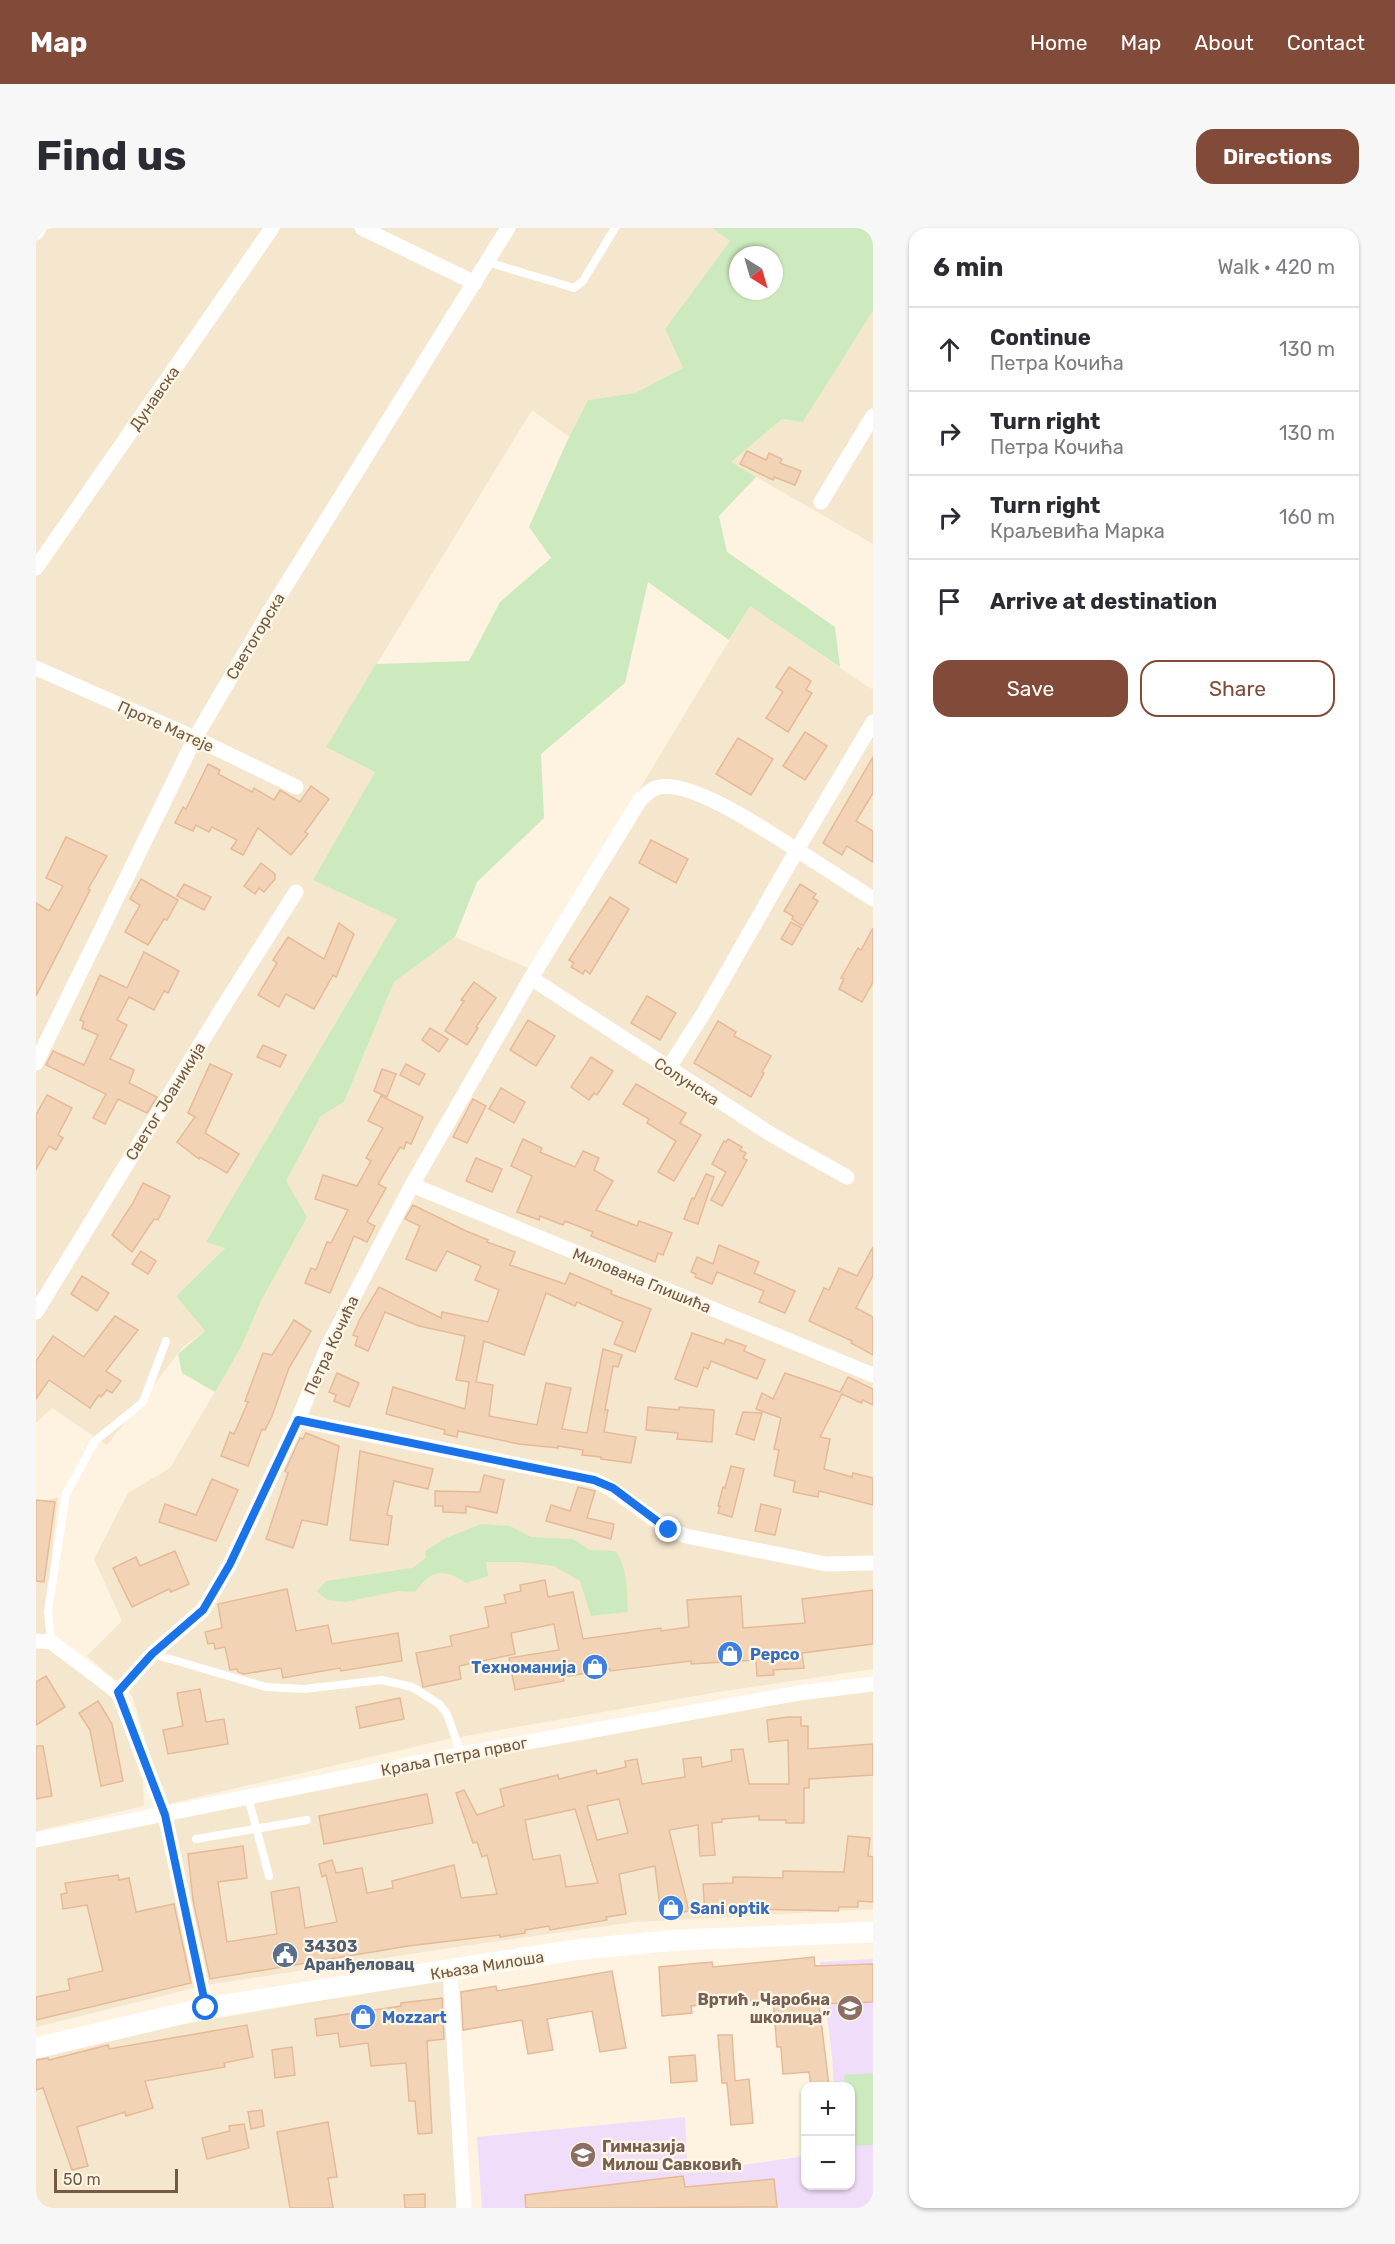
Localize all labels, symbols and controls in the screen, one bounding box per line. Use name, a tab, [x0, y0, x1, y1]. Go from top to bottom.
text: Map	[30, 26, 87, 59]
text: Home	[1030, 30, 1087, 55]
text: Map	[1120, 30, 1161, 55]
text: About	[1194, 30, 1254, 55]
text: Contact	[1287, 30, 1365, 55]
button: Directions	[1196, 129, 1359, 184]
text: Find us	[36, 131, 187, 181]
north arrow	[729, 246, 783, 300]
text: 6 min	[933, 252, 1003, 283]
text: Walk · 420 m	[1217, 255, 1335, 279]
text: Continue	[990, 324, 1091, 351]
icon: ahead	[933, 333, 966, 366]
text: 130 m	[1279, 337, 1335, 361]
text: Петра Кочића	[990, 351, 1124, 375]
street label: Дунавска	[125, 363, 183, 434]
text: Turn right	[990, 408, 1100, 435]
icon: right	[933, 417, 966, 450]
text: 130 m	[1279, 421, 1335, 445]
text: Петра Кочића	[990, 435, 1124, 459]
text: Turn right	[990, 492, 1100, 519]
icon: right	[933, 501, 966, 534]
text: 160 m	[1279, 505, 1335, 529]
text: Краљевића Марка	[990, 519, 1165, 543]
icon: arrive	[933, 585, 966, 618]
text: Arrive at destination	[990, 588, 1217, 615]
street label: Светогорска	[222, 590, 289, 683]
button: Save	[933, 660, 1128, 717]
button: Share	[1140, 660, 1335, 717]
street label: Проте Матеје	[115, 697, 217, 756]
street label: Светог Јоаникија	[121, 1039, 209, 1164]
street label: Солунска	[651, 1053, 723, 1109]
street label: Милована Глишића	[570, 1244, 714, 1317]
street label: Петра Кочића	[300, 1293, 363, 1398]
route end	[655, 1516, 681, 1542]
shop icon: Pepco	[715, 1639, 745, 1669]
place label: Pepco	[750, 1645, 800, 1664]
shop icon: Техноманија	[580, 1652, 610, 1682]
place label: Техноманија	[471, 1658, 576, 1677]
street label: Краља Петра првог	[379, 1733, 529, 1780]
shop icon: Sani optik	[656, 1893, 686, 1923]
place label: Sani optik	[690, 1899, 770, 1918]
place label: 34303 Аранђеловац	[304, 1937, 415, 1974]
public building icon: 34303 Аранђеловац	[270, 1940, 300, 1970]
street label: Књаза Милоша	[429, 1947, 545, 1984]
place label: Вртић „Чаробна школица”	[697, 1990, 830, 2027]
school or university icon: Вртић „Чаробна школица”	[835, 1993, 865, 2023]
route start	[192, 1994, 218, 2020]
shop icon: Mozzart	[348, 2002, 378, 2032]
place label: Mozzart	[382, 2008, 447, 2027]
map controls	[801, 2082, 855, 2190]
button: +	[801, 2082, 855, 2136]
button: −	[801, 2136, 855, 2190]
place label: Гимназија Милош Савковић	[602, 2137, 742, 2174]
school or university icon: Гимназија Милош Савковић	[568, 2140, 598, 2170]
scale bar	[54, 2166, 178, 2194]
text: 50 m	[63, 2170, 101, 2189]

